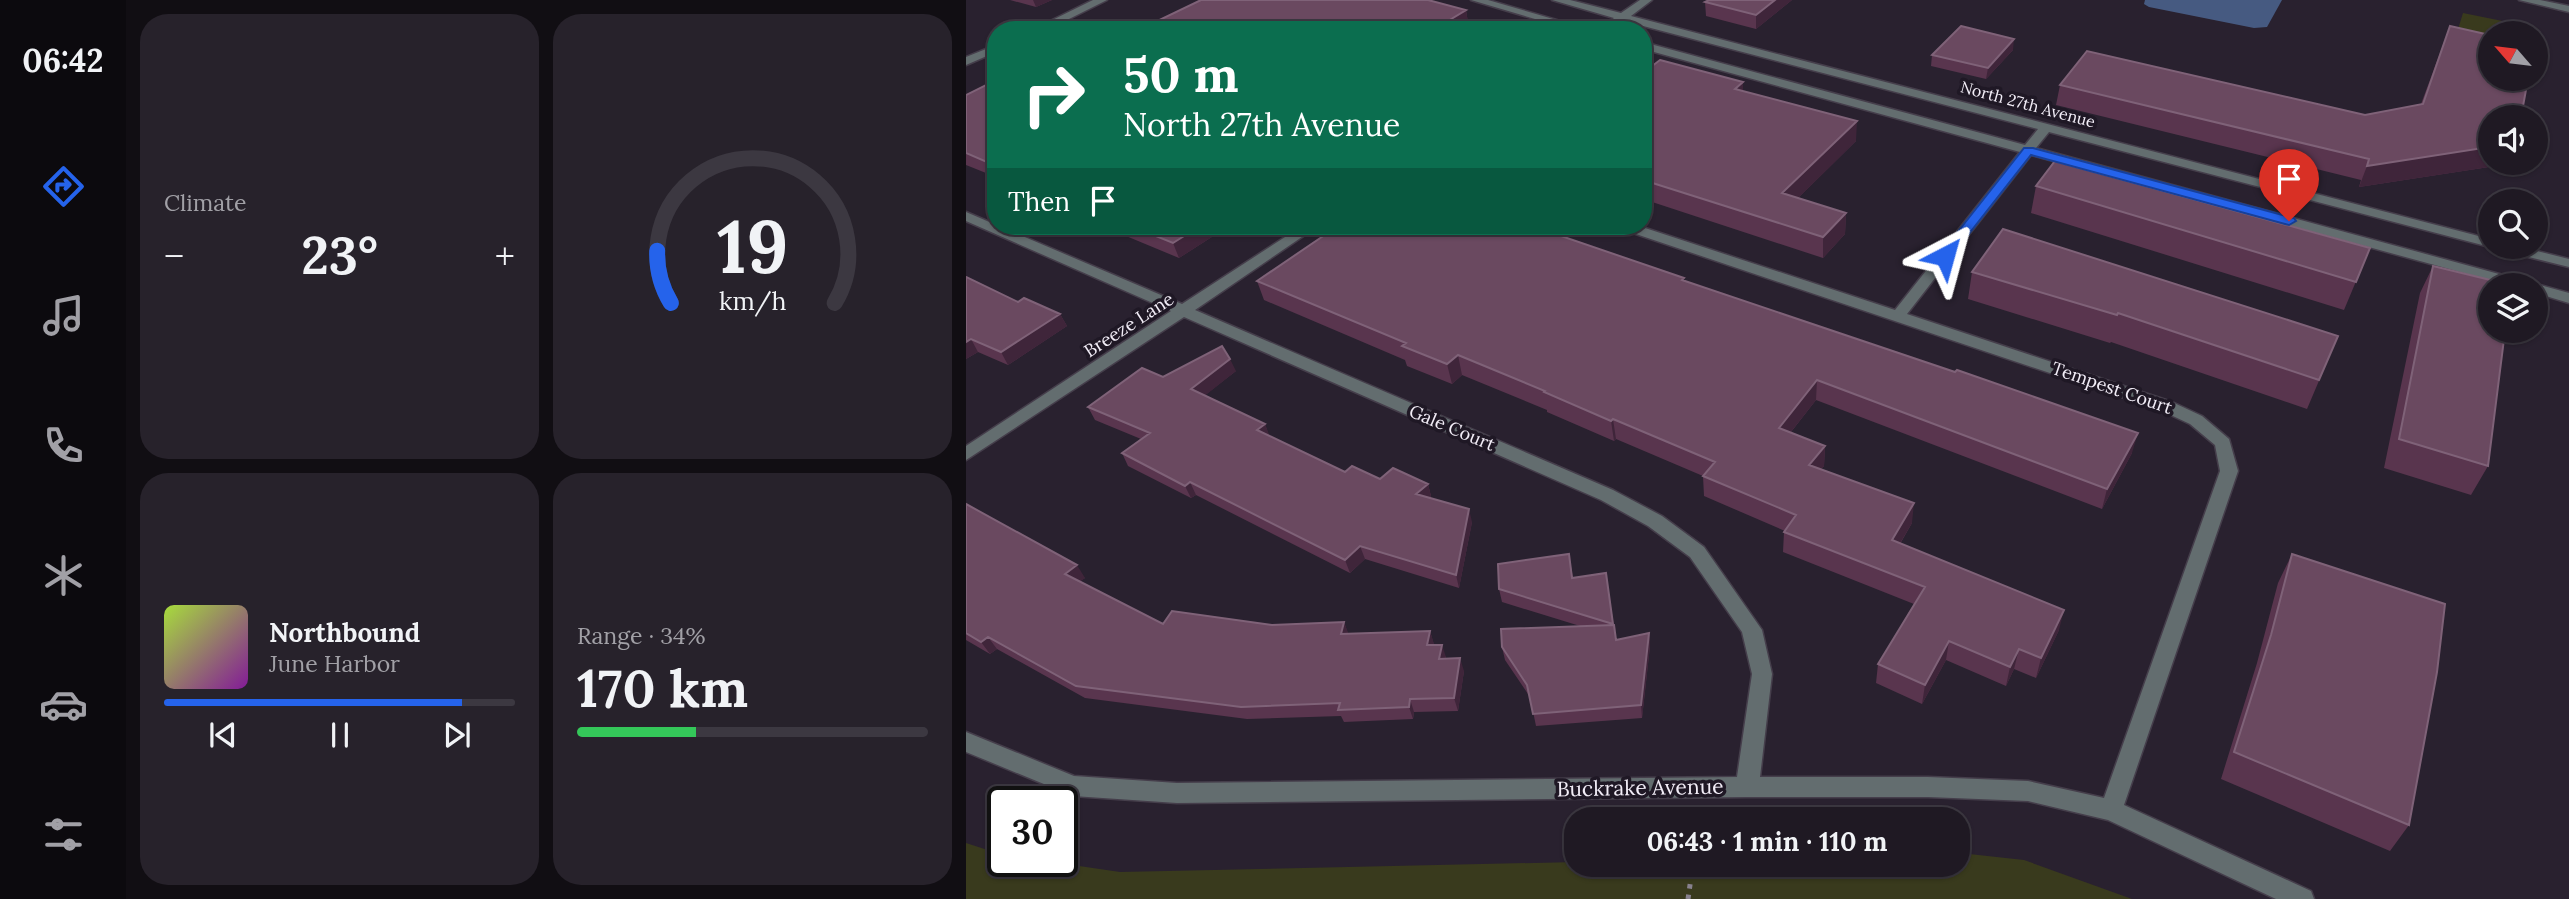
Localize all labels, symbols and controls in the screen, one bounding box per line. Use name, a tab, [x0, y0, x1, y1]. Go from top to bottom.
north arrow	[2478, 21, 2548, 91]
map controls	[2478, 21, 2548, 343]
text: 06:42	[22, 40, 104, 81]
text: 50 m	[1123, 43, 1239, 105]
icon: right	[1008, 49, 1099, 140]
street label: North 27th Avenue	[1958, 76, 2098, 132]
text: North 27th Avenue	[1123, 104, 1400, 145]
button: sound	[2478, 105, 2548, 175]
pin	[2259, 149, 2319, 221]
icon: arrive	[2270, 160, 2308, 198]
icon: directions	[39, 162, 88, 211]
icon: arrive	[1084, 182, 1122, 220]
text: Then	[1008, 185, 1070, 218]
text: Climate	[164, 188, 246, 217]
button: search	[2478, 189, 2548, 259]
text: 19	[717, 200, 788, 293]
position arrow	[1908, 219, 1982, 293]
text: 23°	[301, 222, 378, 288]
text: −	[164, 232, 184, 280]
text: +	[495, 232, 515, 280]
button: layers	[2478, 273, 2548, 343]
text: km/h	[719, 284, 786, 316]
street label: Breeze Lane	[1079, 287, 1178, 362]
icon: music	[39, 291, 88, 340]
street label: Tempest Court	[2049, 356, 2175, 419]
street label: Gale Court	[1406, 399, 1499, 456]
icon: phone	[39, 421, 88, 470]
icon: climate	[39, 551, 88, 600]
text: Northbound	[269, 616, 420, 649]
text: Range · 34%	[577, 621, 705, 650]
text: June Harbor	[269, 649, 400, 678]
text: 170 km	[577, 655, 748, 721]
icon: car	[39, 680, 88, 729]
icon: previous	[204, 716, 242, 754]
icon: pause	[321, 716, 359, 754]
icon: next	[438, 716, 476, 754]
street label: Buckrake Avenue	[1556, 773, 1724, 802]
speed limit sign: 30	[987, 786, 1078, 877]
icon: filters	[39, 810, 88, 859]
text: 06:43 · 1 min · 110 m	[1647, 825, 1887, 858]

